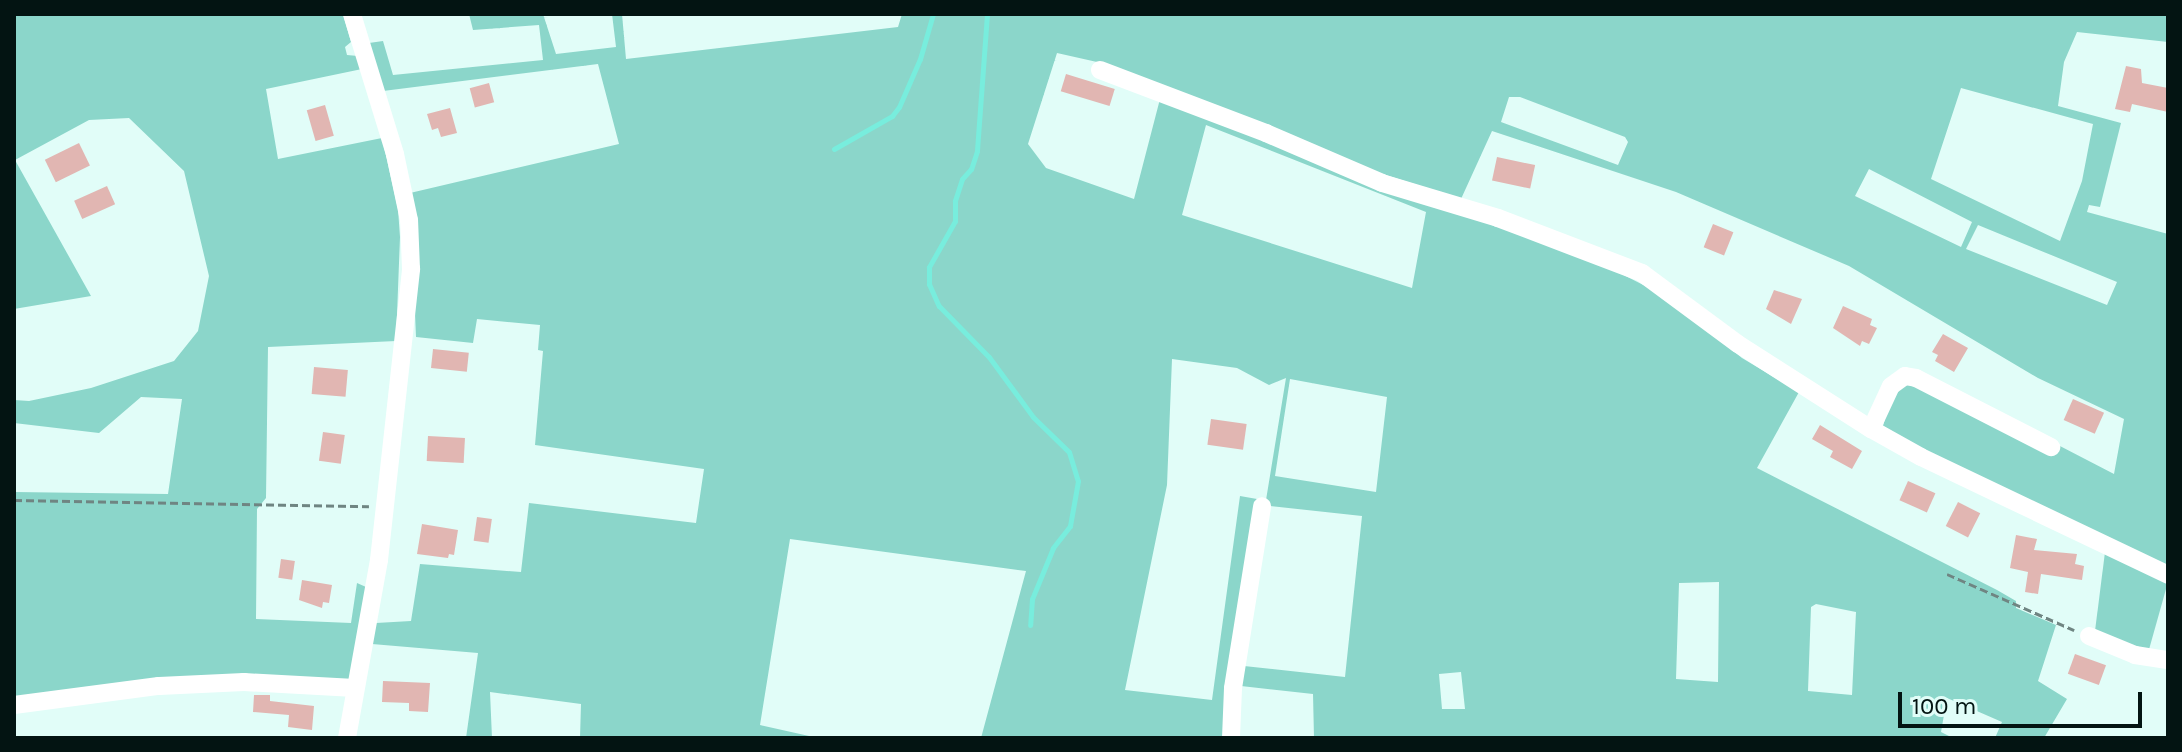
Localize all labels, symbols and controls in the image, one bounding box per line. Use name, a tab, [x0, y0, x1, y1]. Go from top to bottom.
scale bar	[1902, 676, 2146, 726]
text: 100 m	[1912, 692, 1977, 720]

